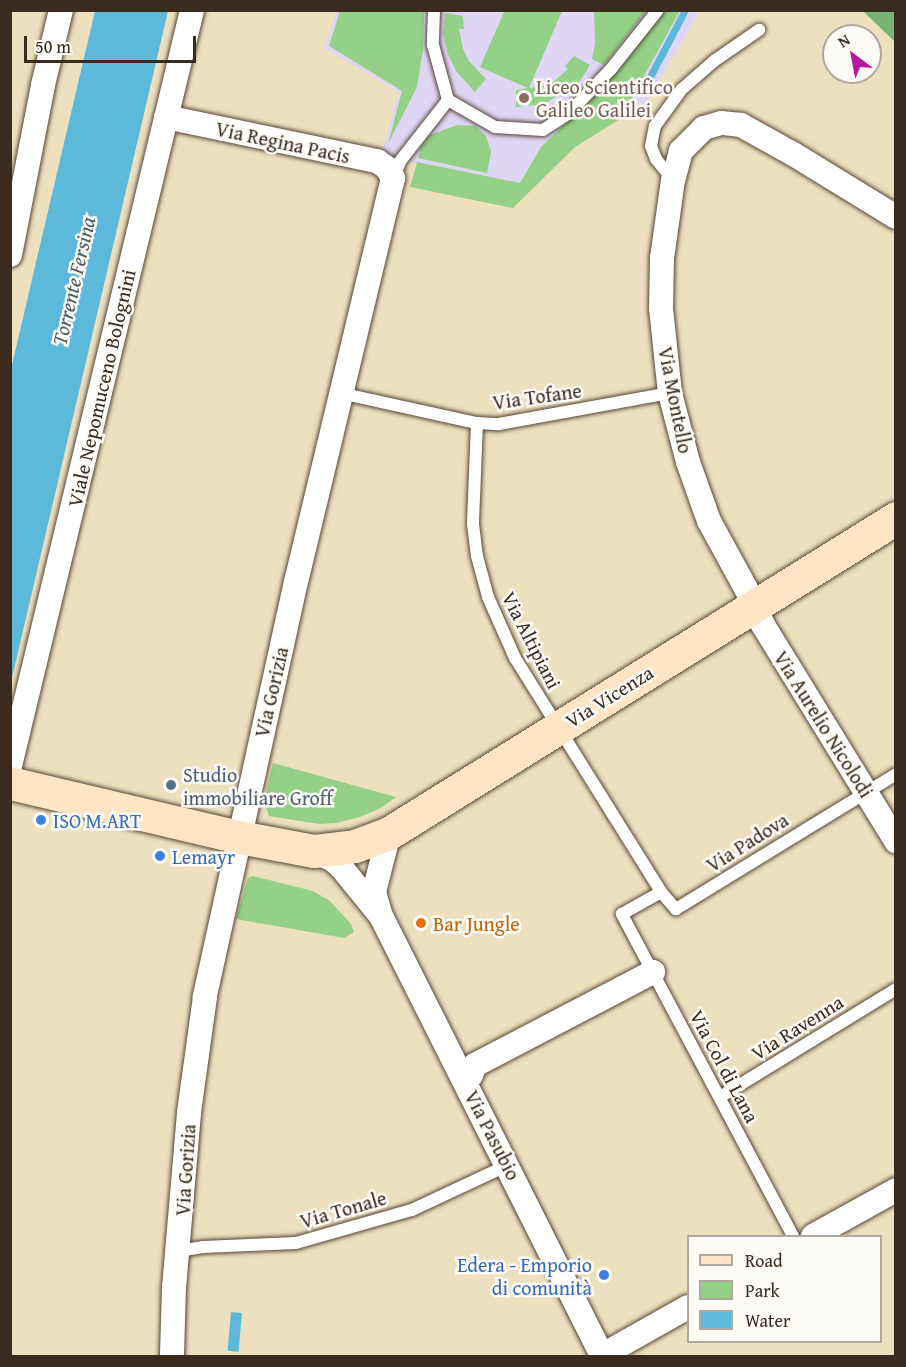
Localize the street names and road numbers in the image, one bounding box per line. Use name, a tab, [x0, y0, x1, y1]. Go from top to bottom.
street label: Via Regina Pacis	[214, 116, 352, 168]
street label: Viale Nepomuceno Bolognini	[62, 267, 140, 509]
street label: Via Montello	[654, 345, 698, 455]
street label: Via Tofane	[491, 378, 583, 414]
street label: Via Altipiani	[497, 587, 567, 693]
street label: Via Gorizia	[249, 644, 293, 740]
street label: Via Aurelio Nicolodi	[769, 646, 879, 802]
street label: Via Vicenza	[561, 660, 657, 732]
street label: Via Padova	[702, 807, 792, 877]
street label: Via Ravenna	[747, 989, 847, 1065]
street label: Via Col di Lana	[685, 1006, 765, 1126]
street label: Via Pasubio	[460, 1086, 526, 1184]
street label: Via Gorizia	[170, 1123, 200, 1217]
street label: Via Tonale	[297, 1185, 389, 1233]

